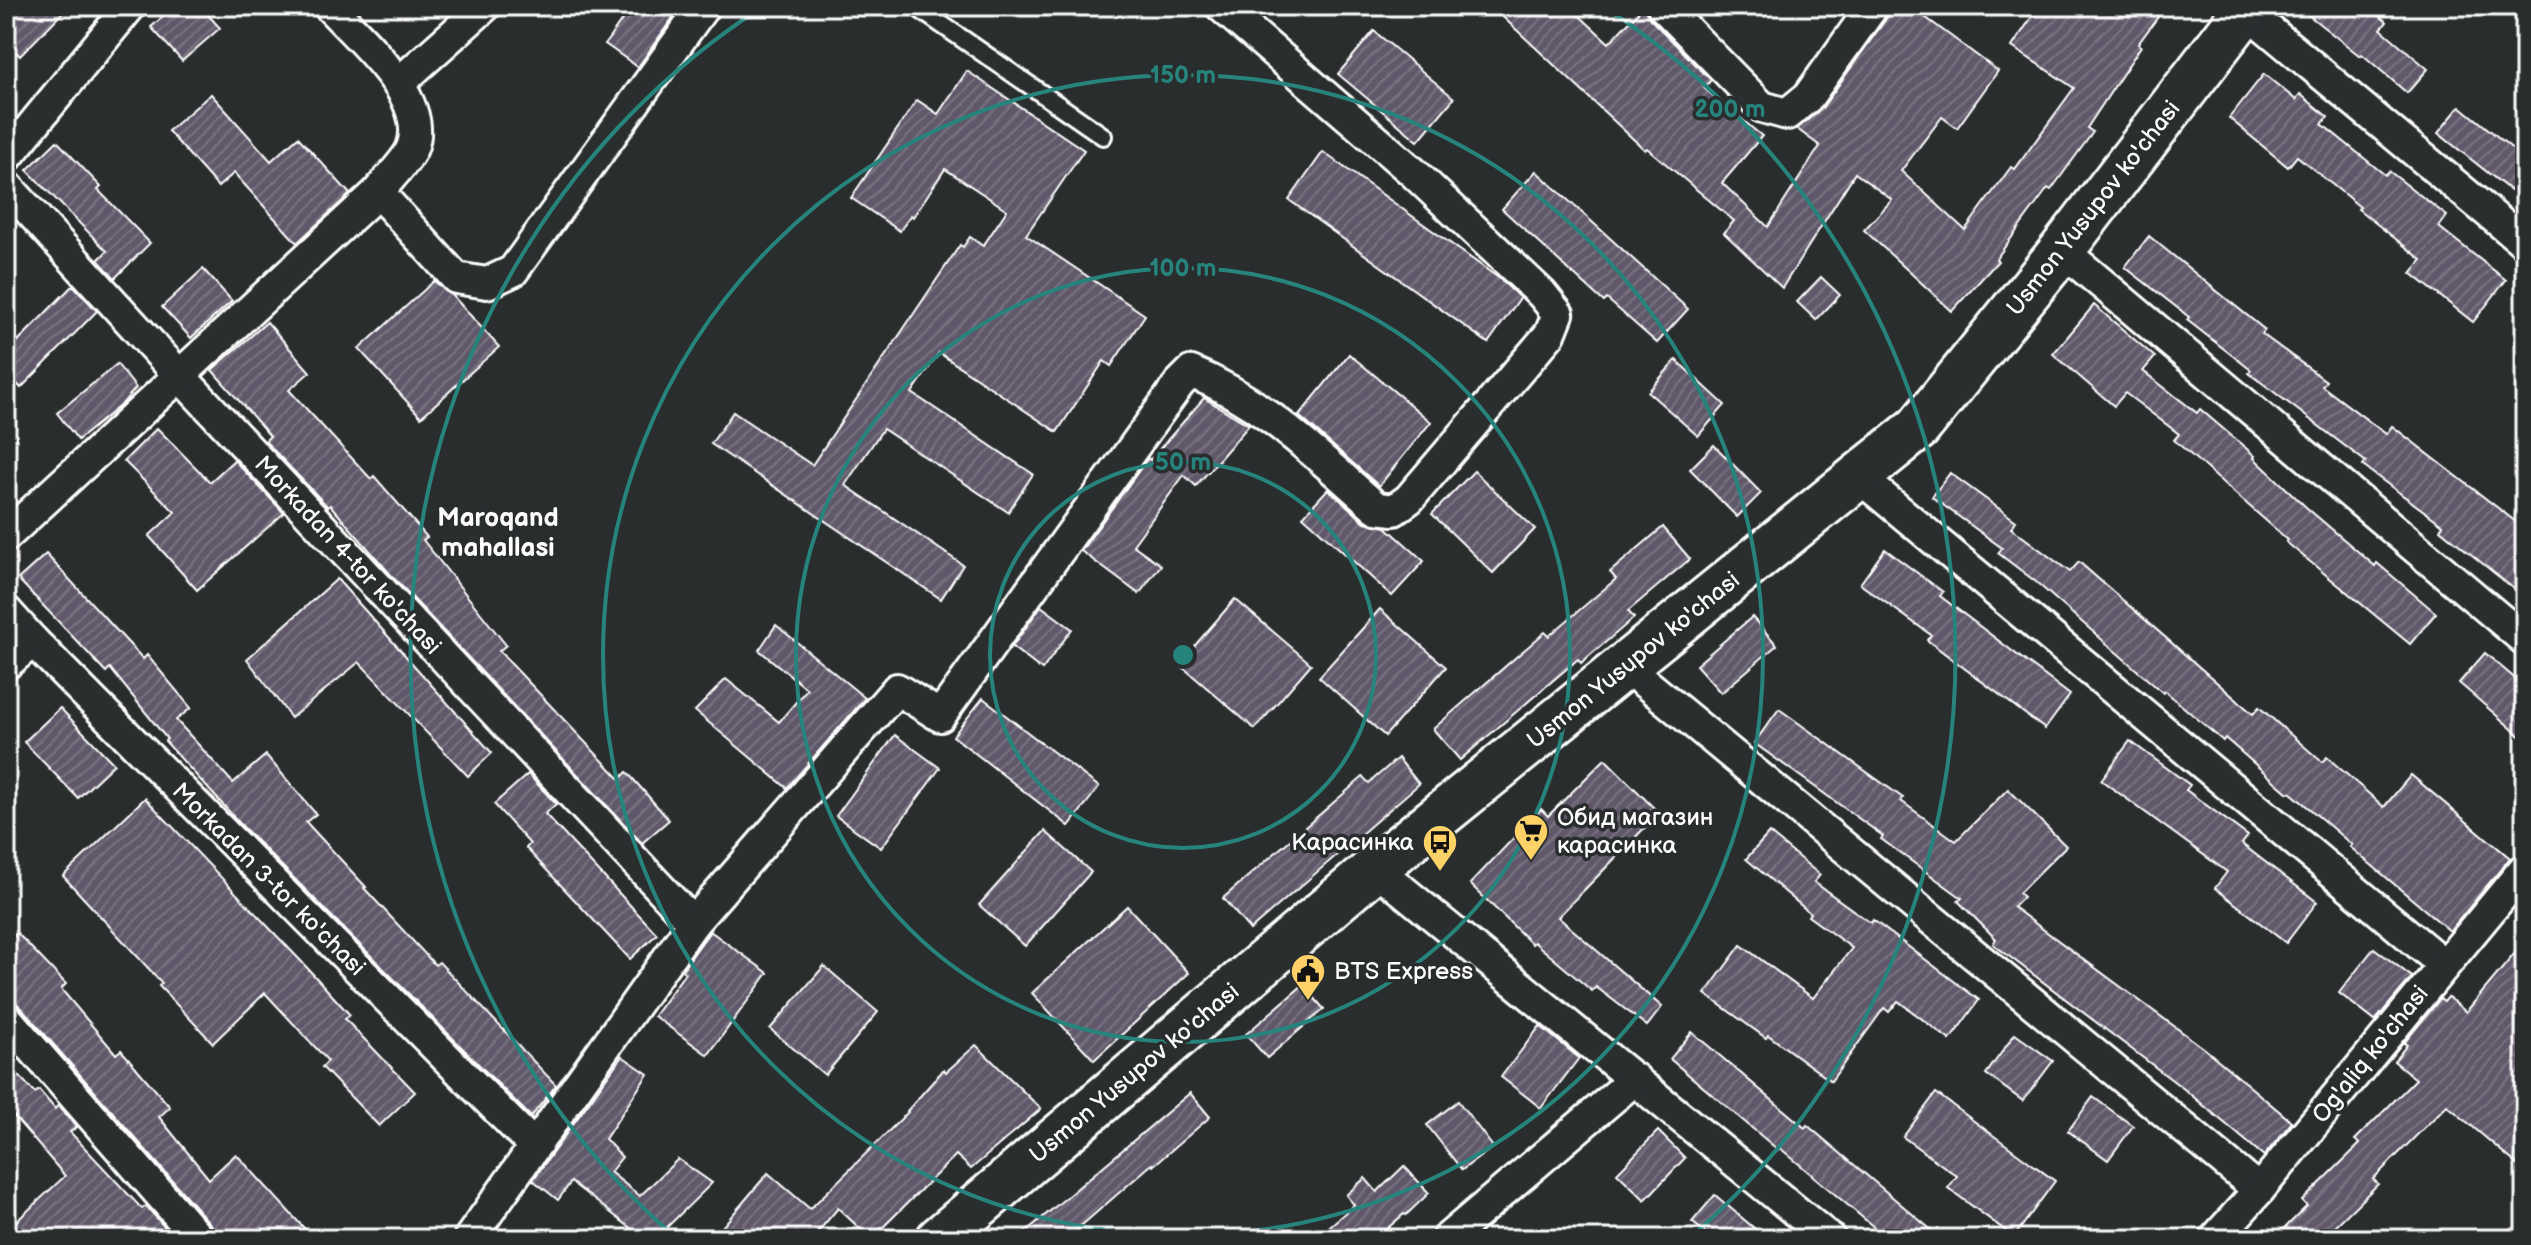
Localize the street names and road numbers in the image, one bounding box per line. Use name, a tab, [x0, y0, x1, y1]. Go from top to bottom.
street label: Usmon Yusupov ko'chasi	[2000, 95, 2186, 322]
street label: Morkadan 4-tor ko'chasi	[248, 450, 447, 661]
street label: Usmon Yusupov ko'chasi	[1521, 566, 1745, 755]
street label: Morkadan 3-tor ko'chasi	[166, 777, 371, 982]
street label: Usmon Yusupov ko'chasi	[1023, 977, 1245, 1170]
street label: Og'aliq ko'chasi	[2306, 980, 2435, 1129]

